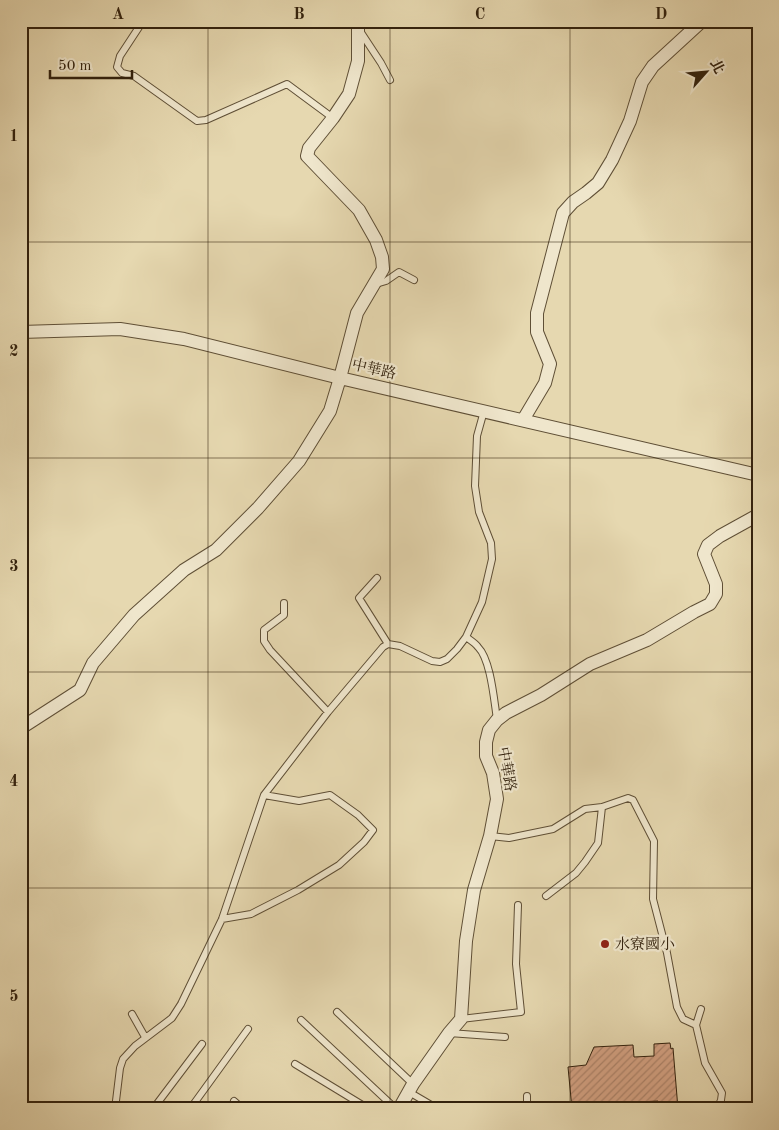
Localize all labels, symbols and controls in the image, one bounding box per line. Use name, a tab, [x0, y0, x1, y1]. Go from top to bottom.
text: A	[112, 7, 124, 23]
text: B	[293, 7, 305, 23]
text: C	[475, 7, 485, 23]
text: D	[655, 7, 667, 23]
scale bar	[50, 48, 132, 80]
north arrow	[682, 48, 732, 98]
text: 北	[707, 57, 727, 76]
text: 50 m	[58, 59, 92, 74]
text: 1	[9, 129, 19, 145]
text: 2	[9, 344, 19, 360]
street label: 中華路	[350, 356, 398, 383]
text: 3	[9, 559, 19, 575]
street label: 中華路	[494, 745, 519, 793]
text: 4	[9, 774, 19, 790]
place label: 水寮國小	[615, 936, 675, 953]
marker: 水寮國小	[599, 938, 611, 950]
text: 5	[9, 989, 19, 1005]

